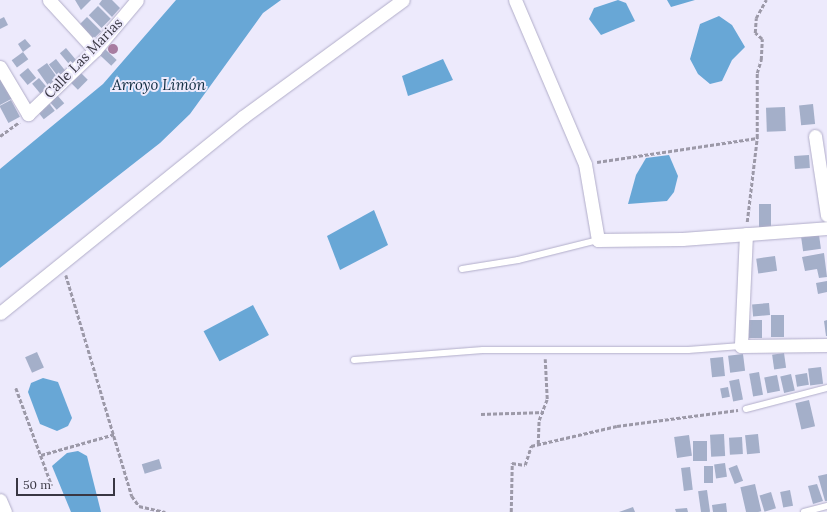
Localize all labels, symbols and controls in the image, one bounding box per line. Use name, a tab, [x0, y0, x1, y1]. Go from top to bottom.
street label: Calle Las Marias	[40, 14, 126, 102]
water label: Arroyo Limón	[112, 76, 206, 94]
scale bar	[18, 470, 117, 496]
text: 50 m	[23, 477, 51, 492]

